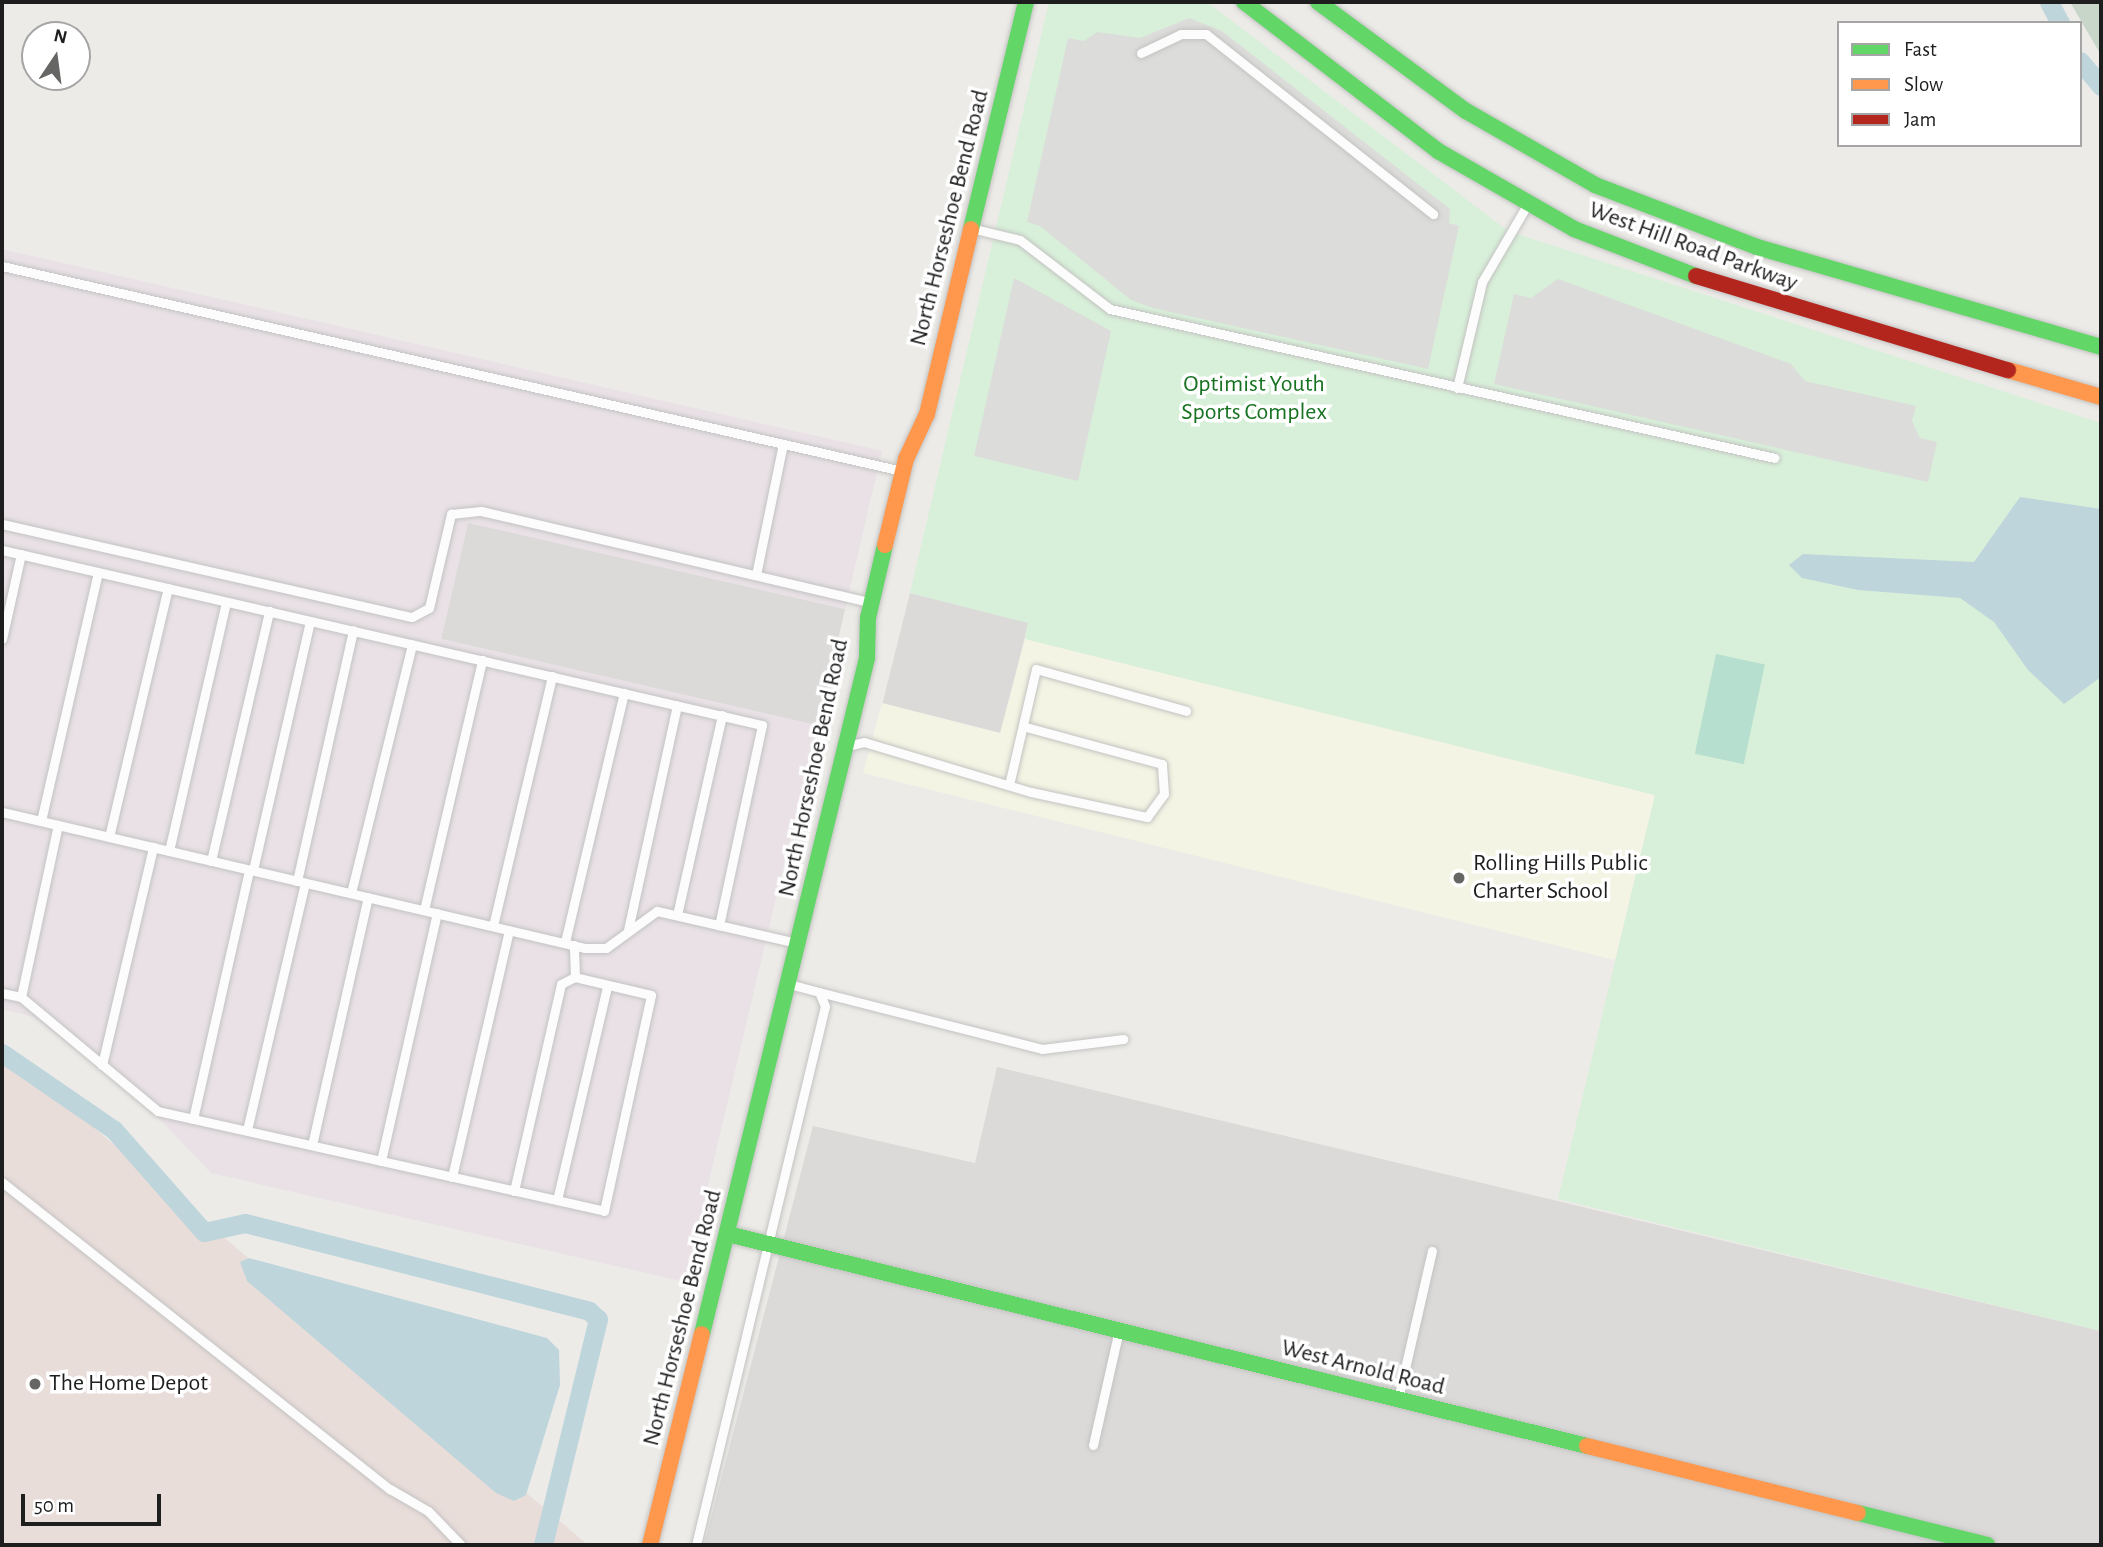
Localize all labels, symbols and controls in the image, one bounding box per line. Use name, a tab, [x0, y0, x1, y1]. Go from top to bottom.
north arrow	[21, 21, 91, 91]
legend	[1837, 21, 2082, 147]
text: N	[52, 26, 69, 48]
text: Fast	[1904, 39, 1937, 60]
text: Slow	[1904, 74, 1943, 95]
street label: North Horseshoe Bend Road	[904, 87, 996, 349]
text: Jam	[1904, 109, 1936, 130]
street label: West Hill Road Parkway	[1585, 196, 1801, 298]
park label: Optimist Youth Sports Complex	[1181, 371, 1327, 427]
street label: North Horseshoe Bend Road	[773, 636, 855, 900]
place label: Rolling Hills Public Charter School	[1473, 850, 1648, 906]
marker: Rolling Hills Public Charter School	[1451, 870, 1467, 886]
street label: North Horseshoe Bend Road	[637, 1187, 729, 1449]
street label: West Arnold Road	[1278, 1334, 1448, 1402]
place label: The Home Depot	[49, 1370, 208, 1398]
marker: The Home Depot	[27, 1376, 43, 1392]
scale bar	[24, 1480, 164, 1524]
text: 50 m	[34, 1495, 74, 1516]

